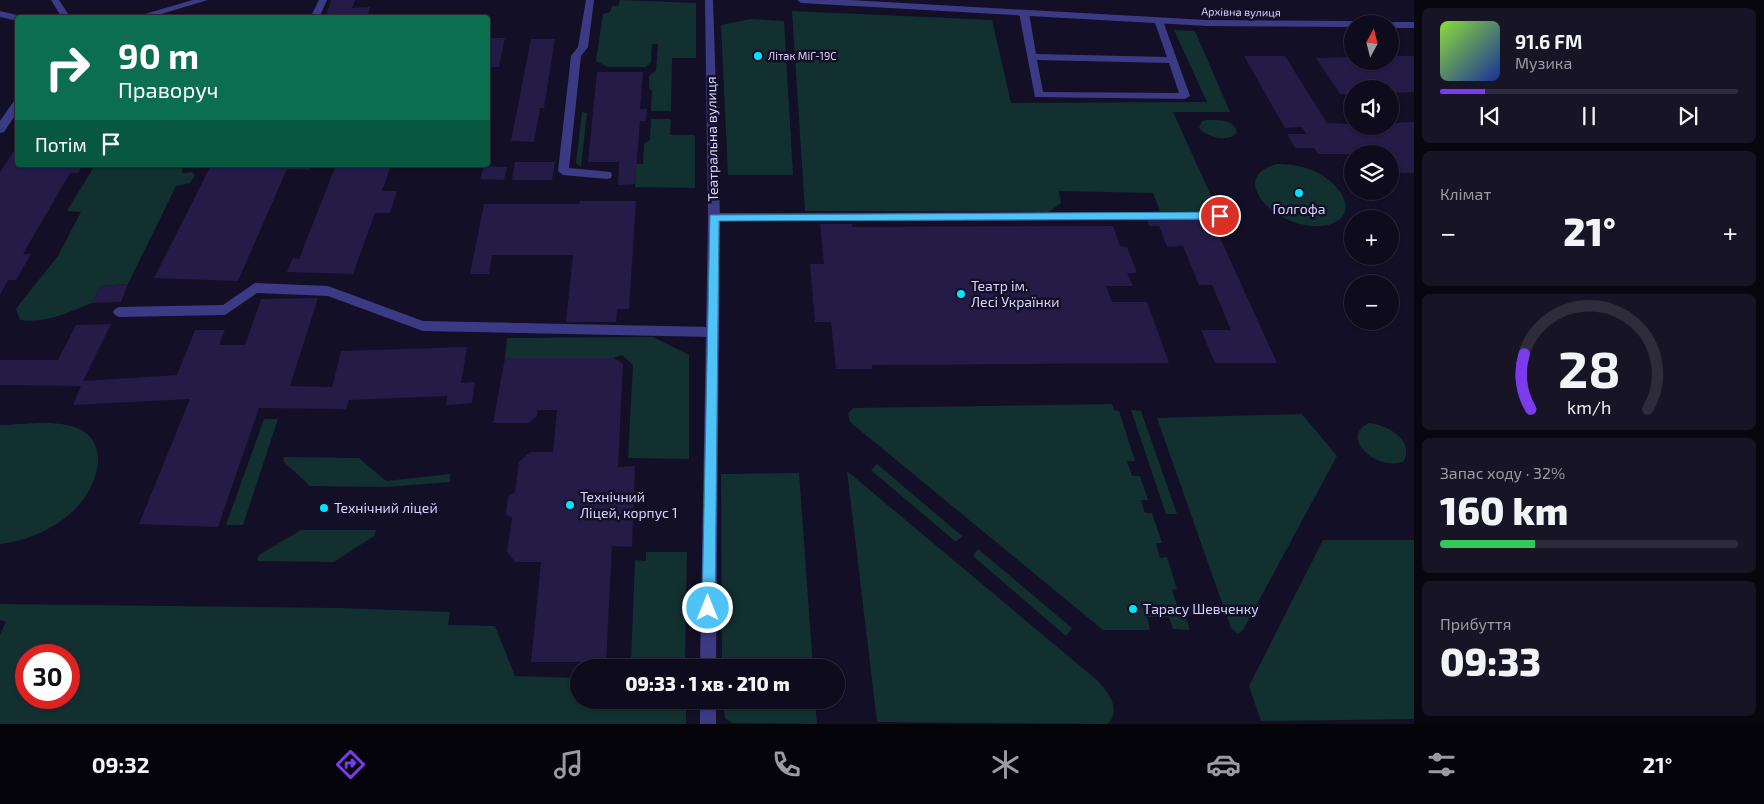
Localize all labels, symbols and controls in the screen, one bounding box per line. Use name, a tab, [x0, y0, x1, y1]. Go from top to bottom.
street label: Архівна вулиця	[1201, 4, 1281, 20]
north arrow	[1344, 15, 1399, 70]
map controls	[1344, 15, 1399, 330]
text: 91.6 FM	[1515, 30, 1582, 53]
text: 90 m	[118, 34, 199, 76]
icon: right	[35, 35, 100, 100]
place label: Літак МіГ-19С	[768, 49, 837, 62]
marker: Літак МіГ-19С	[752, 50, 764, 62]
text: Музика	[1515, 53, 1572, 72]
text: Праворуч	[118, 76, 219, 102]
street label: Театральна вулиця	[702, 76, 721, 202]
button: sound	[1344, 80, 1399, 135]
icon: previous	[1476, 102, 1504, 130]
icon: pause	[1575, 102, 1603, 130]
icon: next	[1674, 102, 1702, 130]
icon: arrive	[97, 130, 125, 158]
text: Потім	[35, 133, 87, 156]
button: layers	[1344, 145, 1399, 200]
text: Клімат	[1440, 184, 1491, 203]
marker: Голгофа	[1293, 187, 1305, 199]
pin	[1199, 195, 1241, 237]
place label: Голгофа	[1273, 200, 1325, 217]
icon: arrive	[1206, 202, 1234, 230]
text: 21°	[1563, 208, 1616, 254]
button: +	[1344, 210, 1399, 265]
text: −	[1440, 215, 1456, 249]
text: +	[1723, 215, 1738, 249]
button: −	[1344, 275, 1399, 330]
place label: Театр ім. Лесі Українки	[971, 277, 1059, 310]
marker: Театр ім. Лесі Українки	[955, 288, 967, 300]
text: 28	[1558, 336, 1620, 398]
text: km/h	[1567, 396, 1611, 418]
text: Запас ходу · 32%	[1440, 463, 1565, 482]
text: 160 km	[1440, 487, 1568, 533]
place label: Технічний Ліцей, корпус 1	[580, 488, 678, 521]
place label: Технічний ліцей	[334, 499, 438, 516]
marker: Технічний Ліцей, корпус 1	[564, 499, 576, 511]
marker: Технічний ліцей	[318, 502, 330, 514]
position arrow	[681, 581, 733, 633]
place label: Тарасу Шевченку	[1143, 600, 1259, 617]
marker: Тарасу Шевченку	[1127, 603, 1139, 615]
text: Прибуття	[1440, 614, 1511, 633]
text: 09:33	[1440, 638, 1541, 684]
speed limit sign: 30	[15, 644, 80, 709]
text: 09:33 · 1 хв · 210 m	[625, 672, 790, 695]
icon: directions	[333, 747, 368, 782]
icon: music	[551, 747, 586, 782]
icon: phone	[769, 747, 804, 782]
icon: climate	[988, 747, 1023, 782]
icon: car	[1206, 747, 1241, 782]
icon: filters	[1424, 747, 1459, 782]
text: 09:32	[92, 751, 149, 777]
text: 21°	[1642, 751, 1672, 777]

